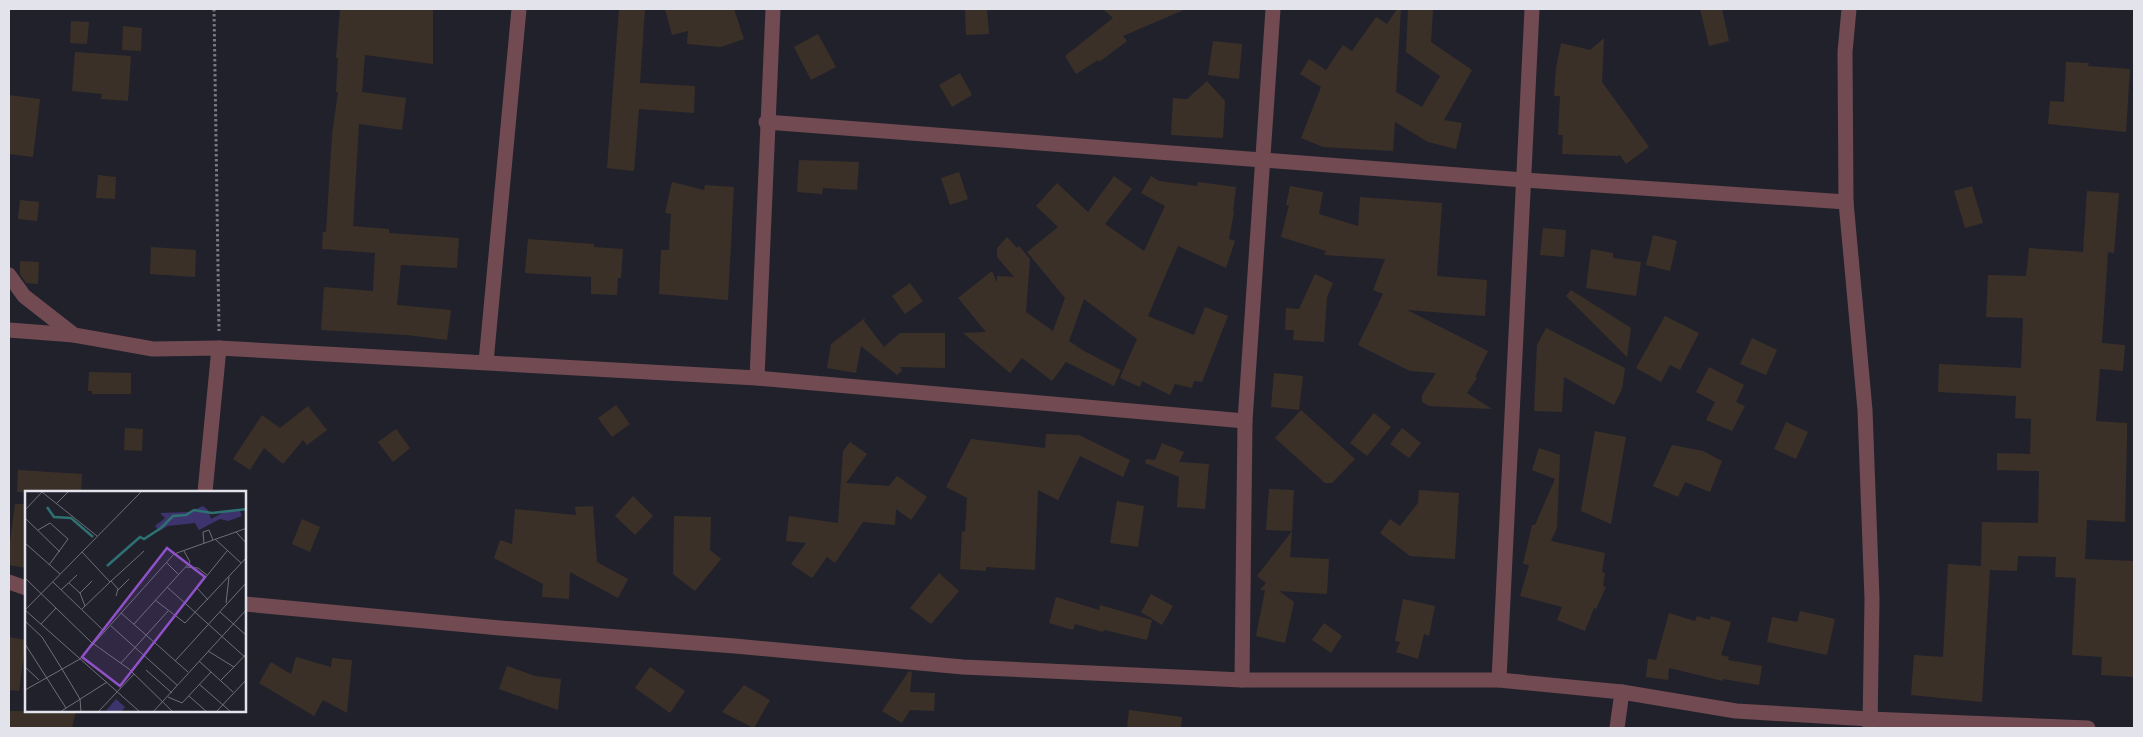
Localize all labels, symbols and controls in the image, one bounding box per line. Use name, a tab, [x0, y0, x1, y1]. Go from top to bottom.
inset map	[25, 491, 246, 712]

